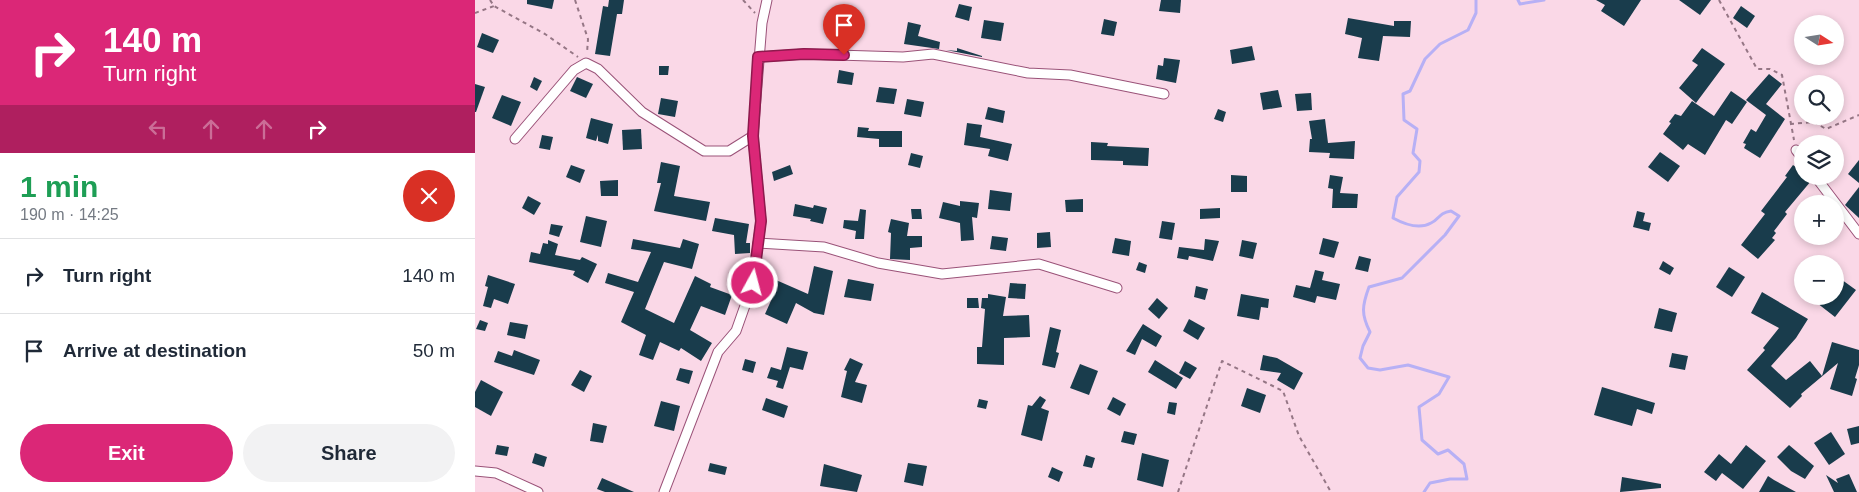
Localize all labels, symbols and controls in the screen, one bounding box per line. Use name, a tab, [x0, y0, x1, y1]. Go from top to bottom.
pin	[823, 4, 865, 55]
icon: arrive	[830, 11, 858, 39]
north arrow	[1794, 15, 1844, 65]
map controls	[1794, 15, 1844, 305]
icon: right	[20, 20, 85, 85]
text: 140 m	[103, 20, 202, 59]
text: Turn right	[103, 61, 196, 86]
button: search	[1794, 75, 1844, 125]
icon: left	[144, 115, 172, 143]
icon: ahead	[197, 115, 225, 143]
icon: ahead	[250, 115, 278, 143]
icon: right	[303, 115, 331, 143]
button: layers	[1794, 135, 1844, 185]
text: 1 min	[20, 170, 98, 203]
button: close	[403, 170, 455, 222]
button: +	[1794, 195, 1844, 245]
text: 190 m · 14:25	[20, 206, 119, 223]
button: −	[1794, 255, 1844, 305]
position arrow	[726, 256, 778, 308]
icon: right	[20, 262, 48, 290]
text: Turn right	[63, 265, 151, 286]
text: 140 m	[402, 265, 455, 286]
icon: arrive	[20, 337, 48, 365]
text: Arrive at destination	[63, 340, 247, 361]
text: 50 m	[413, 340, 455, 361]
button: Exit	[20, 424, 233, 482]
button: Share	[243, 424, 455, 482]

